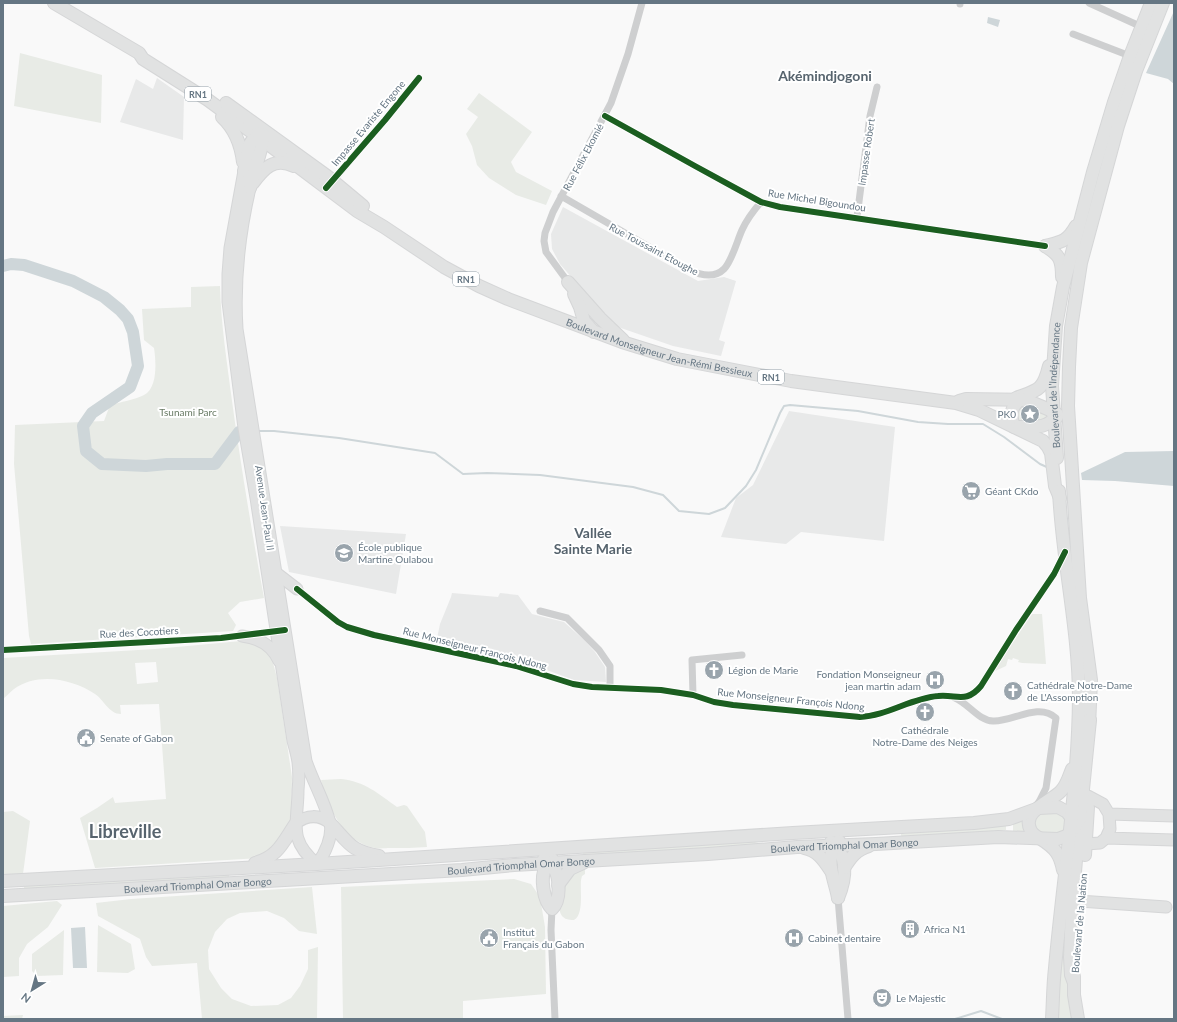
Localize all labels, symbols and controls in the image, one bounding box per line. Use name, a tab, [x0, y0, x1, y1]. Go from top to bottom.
district label: Akémindjogoni	[777, 67, 872, 84]
street label: Impasse Evariste Engone	[329, 78, 407, 168]
road number: RN1	[185, 87, 211, 101]
street label: Impasse Robert	[855, 117, 877, 186]
street label: Rue Félix Ekomié	[560, 121, 606, 193]
street label: Rue Michel Bigoundou	[767, 186, 867, 214]
street label: Rue Toussaint Etoughe	[607, 220, 701, 278]
road number: RN1	[453, 272, 479, 286]
street label: Boulevard Monseigneur Jean-Rémi Bessieux	[565, 316, 753, 379]
street label: Boulevard de l'Indépendance	[1046, 321, 1063, 449]
road number: RN1	[758, 370, 784, 384]
place icon: PK0	[1019, 403, 1041, 425]
park label: Tsunami Parc	[159, 406, 217, 418]
place label: PK0	[998, 408, 1016, 420]
street label: Avenue Jean-Paul II	[253, 465, 277, 551]
supermarket icon: Géant CKdo	[960, 480, 982, 502]
place label: Géant CKdo	[985, 485, 1039, 497]
district label: Vallée Sainte Marie	[554, 524, 633, 557]
place label: École publique Martine Oulabou	[358, 541, 433, 565]
school or university icon: École publique Martine Oulabou	[333, 542, 355, 564]
street label: Rue des Cocotiers	[99, 624, 179, 640]
street label: Rue Monseigneur François Ndong	[402, 624, 548, 672]
church icon: Légion de Marie	[703, 659, 725, 681]
place label: Légion de Marie	[728, 664, 798, 676]
place label: Fondation Monseigneur jean martin adam	[816, 668, 921, 692]
hospital icon: Fondation Monseigneur jean martin adam	[924, 669, 946, 691]
place label: Cathédrale Notre-Dame de L'Assomption	[1027, 679, 1132, 703]
church icon: Cathédrale Notre-Dame de L'Assomption	[1002, 680, 1024, 702]
street label: Rue Monseigneur François Ndong	[717, 685, 865, 713]
church icon: Cathédrale Notre-Dame des Neiges	[914, 701, 936, 723]
place label: Cathédrale Notre-Dame des Neiges	[872, 724, 978, 748]
public building icon: Senate of Gabon	[75, 727, 97, 749]
place label: Senate of Gabon	[100, 732, 173, 744]
district label: Libreville	[89, 820, 162, 842]
street label: Boulevard Triomphal Omar Bongo	[770, 836, 919, 855]
street label: Boulevard Triomphal Omar Bongo	[447, 854, 596, 877]
street label: Boulevard de la Nation	[1069, 873, 1089, 973]
street label: Boulevard Triomphal Omar Bongo	[123, 875, 272, 895]
building icon: Africa N1	[899, 918, 921, 940]
place label: Africa N1	[924, 923, 966, 935]
place label: Institut Français du Gabon	[503, 926, 584, 950]
public building icon: Institut Français du Gabon	[478, 927, 500, 949]
hospital icon: Cabinet dentaire	[783, 927, 805, 949]
place label: Cabinet dentaire	[808, 932, 881, 944]
north arrow	[12, 970, 52, 1010]
theatre icon: Le Majestic	[871, 987, 893, 1009]
text: N	[18, 991, 33, 1006]
place label: Le Majestic	[896, 992, 946, 1004]

